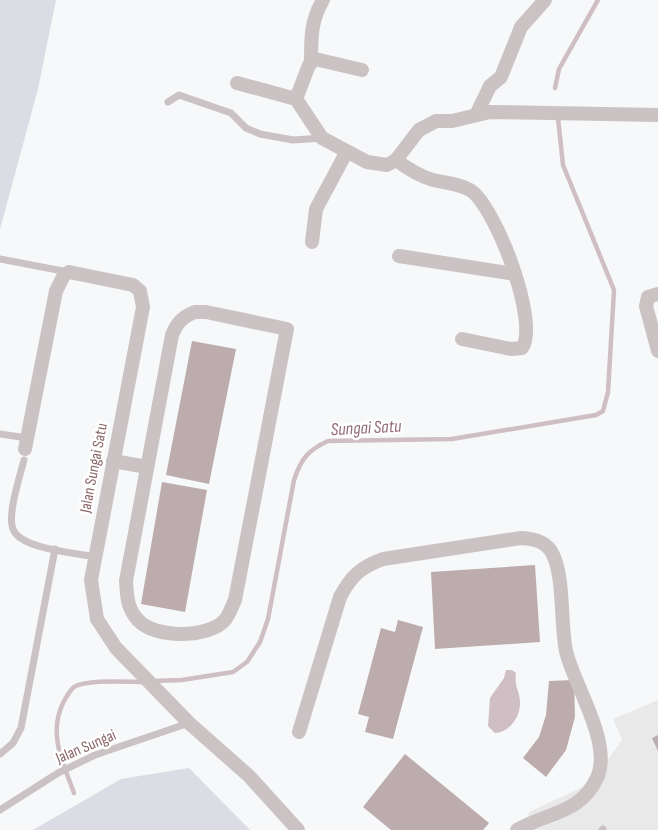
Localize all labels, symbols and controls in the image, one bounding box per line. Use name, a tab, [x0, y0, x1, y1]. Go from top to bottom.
water label: Sungai Satu	[330, 416, 403, 440]
street label: Jalan Sungai Satu	[76, 422, 112, 515]
street label: Jalan Sungai	[52, 726, 119, 769]

